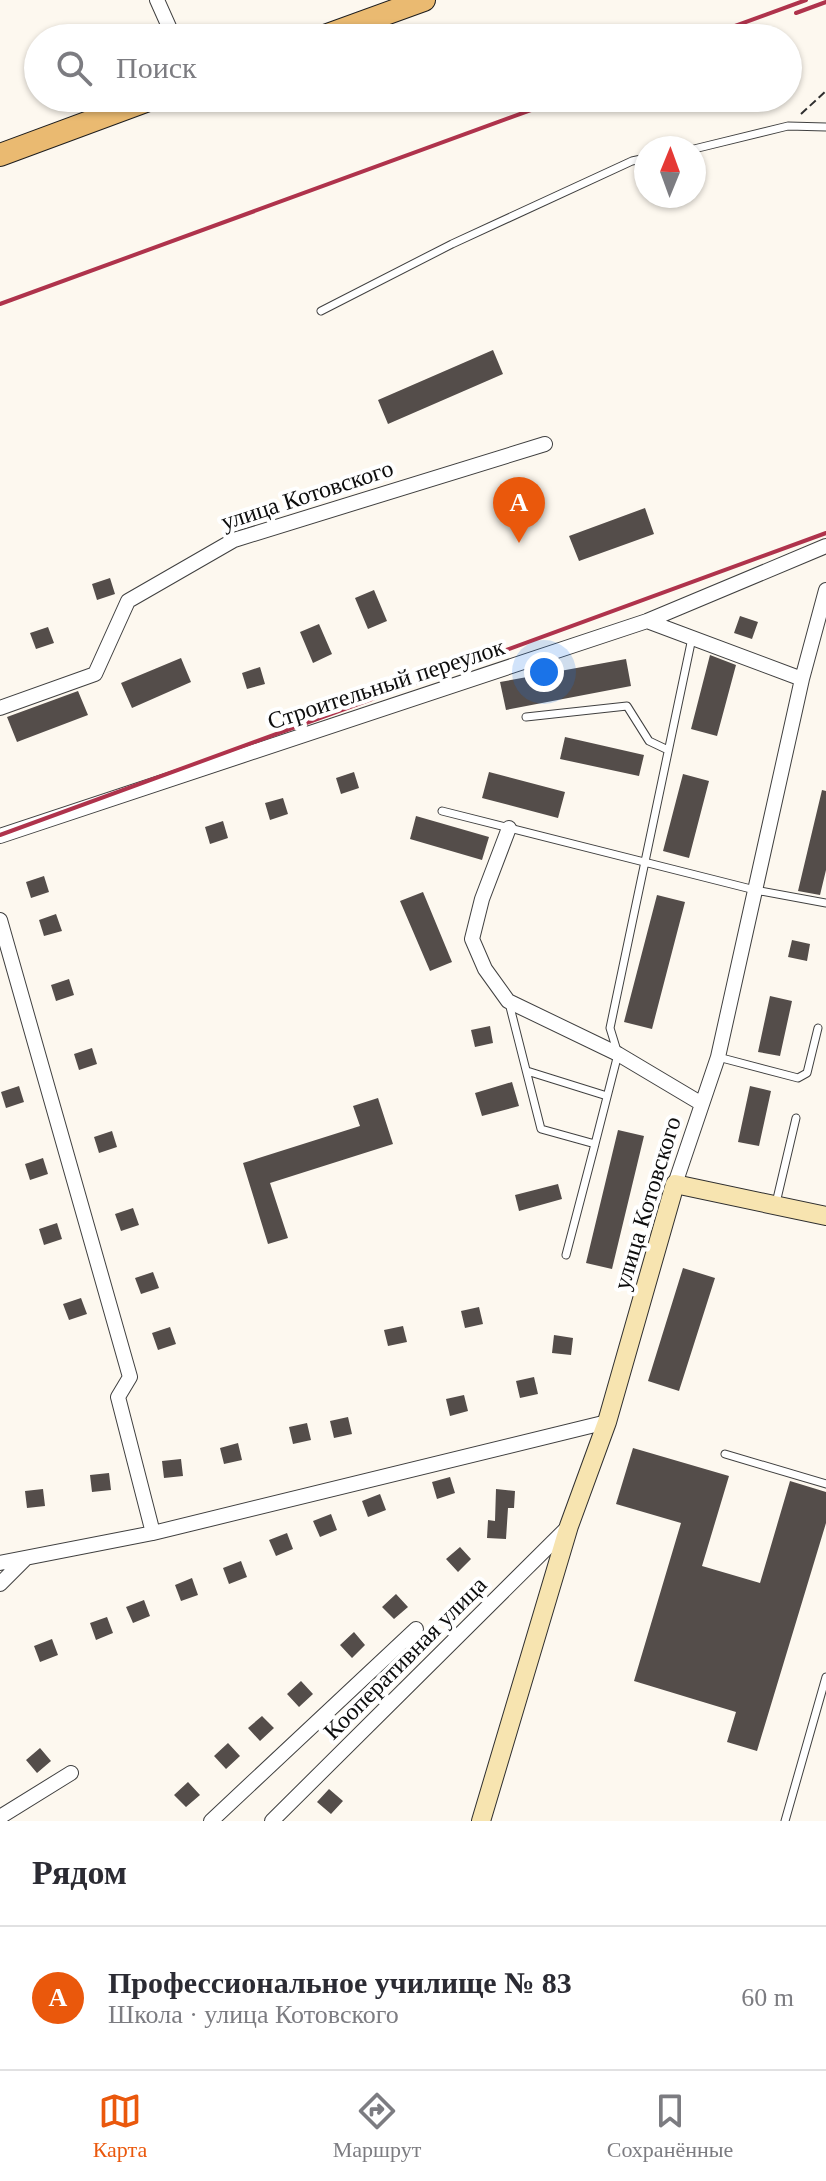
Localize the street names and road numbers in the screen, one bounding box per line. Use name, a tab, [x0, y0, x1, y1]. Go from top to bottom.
street label: улица Котовского	[218, 455, 396, 535]
street label: Строительный переулок	[264, 633, 508, 735]
street label: улица Котовского	[608, 1113, 686, 1293]
street label: Кооперативная улица	[318, 1571, 492, 1745]

